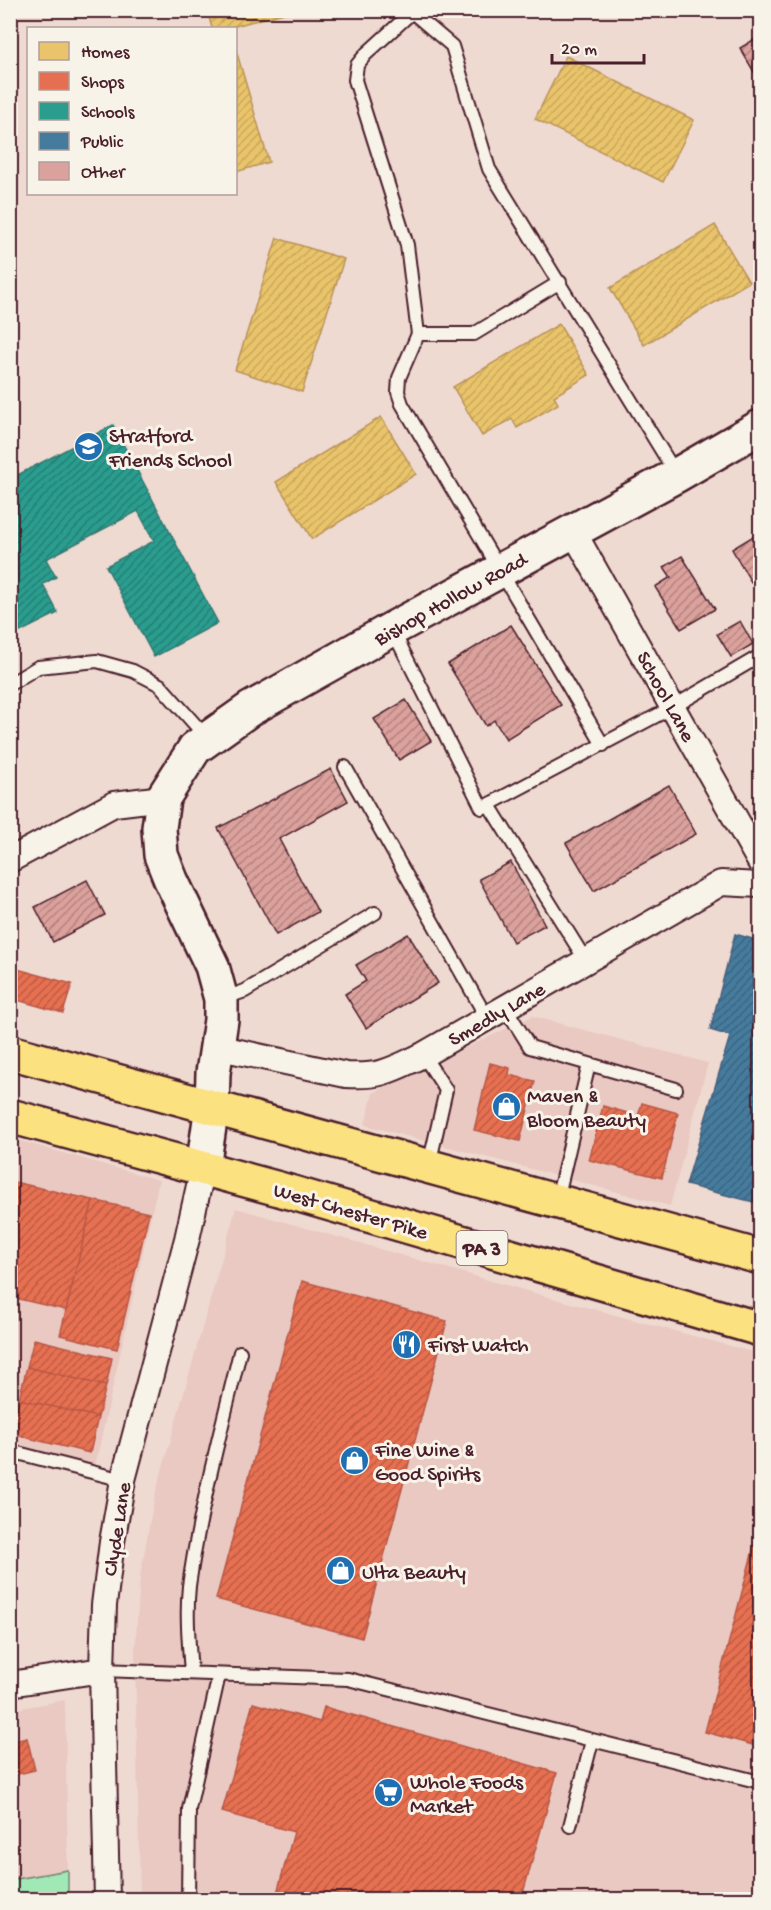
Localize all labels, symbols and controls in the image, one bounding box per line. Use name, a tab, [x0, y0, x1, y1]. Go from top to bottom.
legend	[27, 27, 237, 195]
scale bar	[552, 27, 644, 65]
text: 20 m	[561, 40, 597, 61]
text: Homes	[81, 43, 131, 64]
text: Shops	[81, 73, 125, 94]
text: Schools	[81, 103, 136, 124]
text: Public	[80, 133, 124, 154]
text: Other	[81, 163, 126, 184]
place label: Stratford Friends School	[108, 426, 232, 475]
school or university icon: Stratford Friends School	[72, 431, 104, 463]
street label: Bishop Hollow Road	[370, 548, 534, 654]
street label: School Lane	[629, 648, 700, 748]
street label: Smedly Lane	[445, 978, 552, 1054]
place label: Maven & Bloom Beauty	[526, 1086, 646, 1135]
shop icon: Maven & Bloom Beauty	[490, 1091, 522, 1123]
street label: West Chester Pike	[270, 1179, 431, 1248]
road number: PA 3	[456, 1231, 508, 1265]
restaurant icon: First Watch	[391, 1328, 423, 1360]
place label: First Watch	[427, 1335, 529, 1360]
place label: Fine Wine & Good Spirits	[374, 1440, 482, 1489]
shop icon: Fine Wine & Good Spirits	[338, 1445, 370, 1477]
street label: Clyde Lane	[100, 1480, 139, 1578]
shop icon: Ulta Beauty	[325, 1555, 357, 1587]
place label: Ulta Beauty	[362, 1562, 466, 1587]
place label: Whole Foods Market	[410, 1772, 524, 1821]
supermarket icon: Whole Foods Market	[373, 1777, 405, 1809]

